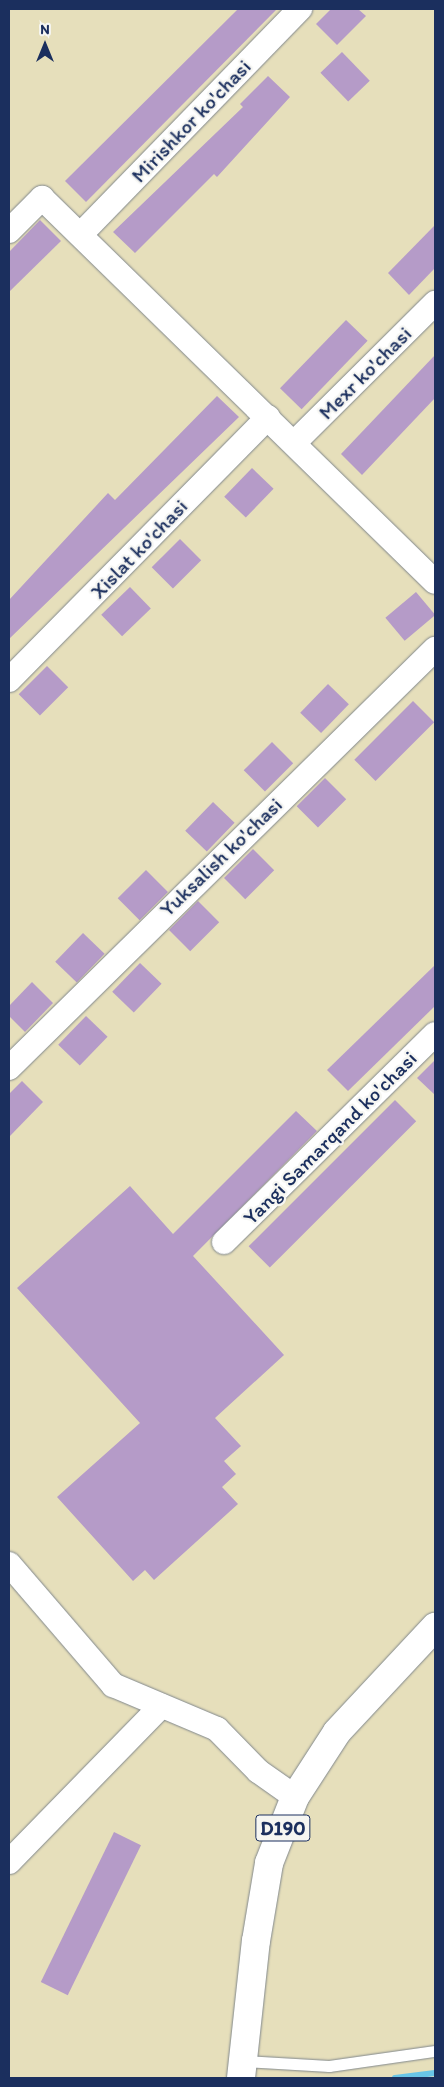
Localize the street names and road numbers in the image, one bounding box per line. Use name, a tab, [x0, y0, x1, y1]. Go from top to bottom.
street label: Mirishkor ko'chasi	[126, 54, 256, 188]
street label: Mexr ko'chasi	[313, 321, 417, 425]
street label: Xislat ko'chasi	[85, 494, 193, 604]
street label: Yuksalish ko'chasi	[155, 792, 287, 922]
street label: Yangi Samarqand ko'chasi	[239, 1047, 421, 1229]
road number: D190	[254, 1810, 312, 1846]

